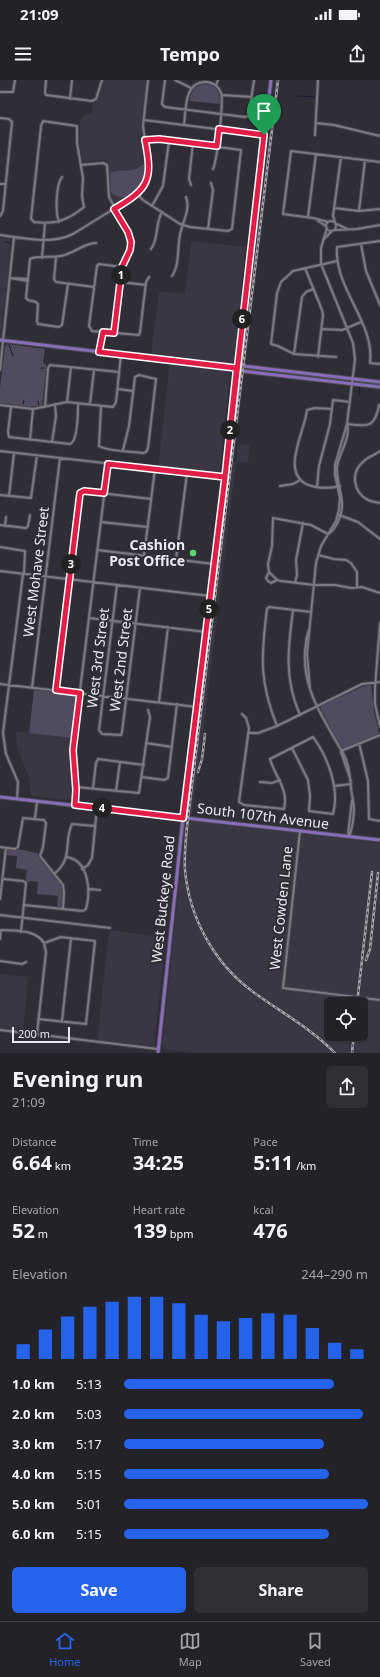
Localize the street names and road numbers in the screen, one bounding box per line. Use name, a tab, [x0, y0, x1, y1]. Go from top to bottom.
street label: West Mohave Street	[18, 506, 53, 638]
street label: West 3rd Street	[82, 607, 113, 709]
street label: West 2nd Street	[105, 607, 136, 713]
street label: South 107th Avenue	[196, 798, 330, 833]
street label: West Buckeye Road	[146, 834, 179, 964]
street label: West Cowden Lane	[265, 845, 296, 971]

